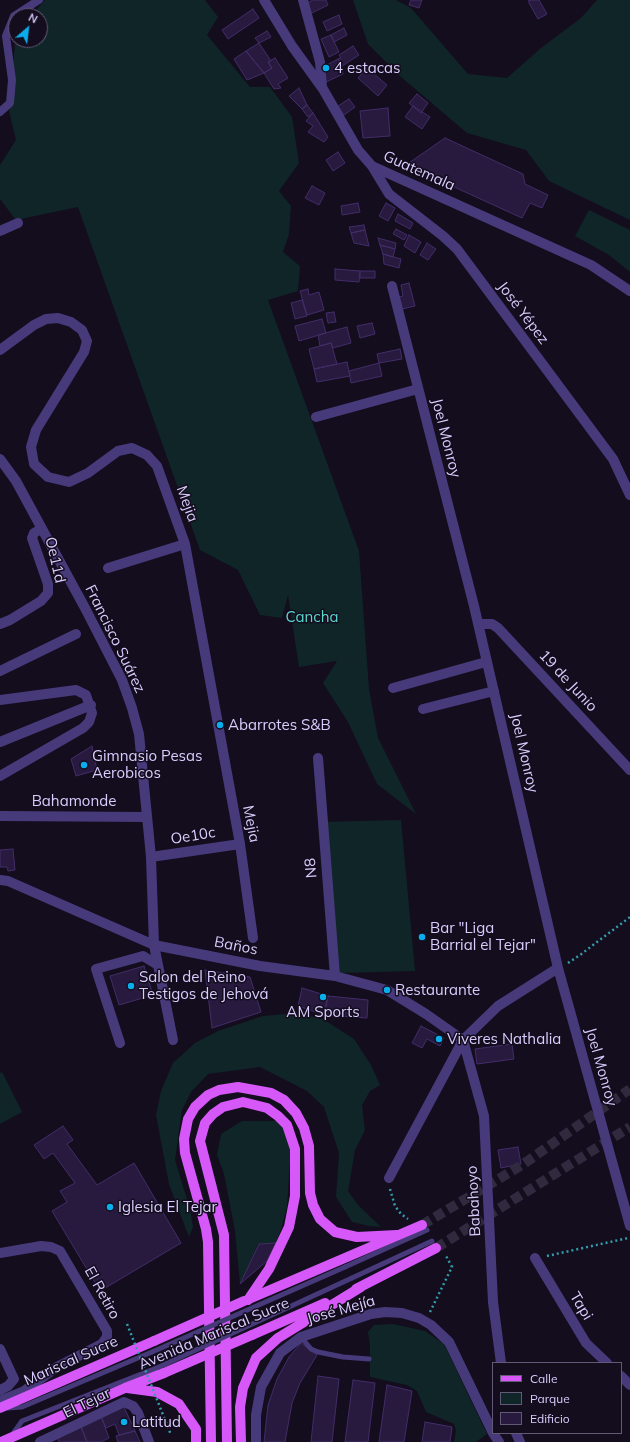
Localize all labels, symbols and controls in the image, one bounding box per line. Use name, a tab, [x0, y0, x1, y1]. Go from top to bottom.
north arrow	[8, 8, 48, 48]
text: N	[26, 10, 40, 26]
place label: 4 estacas	[334, 59, 400, 77]
marker: 4 estacas	[321, 63, 331, 73]
street label: Guatemala	[380, 147, 458, 195]
street label: José Yépez	[494, 278, 552, 348]
street label: Joel Monroy	[427, 396, 465, 480]
street label: Mejia	[172, 483, 202, 525]
street label: Oe11d	[41, 535, 69, 585]
street label: Francisco Suárez	[81, 582, 149, 696]
park label: Cancha	[285, 608, 339, 626]
street label: 19 de Junio	[535, 647, 601, 715]
street label: Joel Monroy	[506, 711, 542, 795]
place label: Abarrotes S&B	[228, 716, 331, 734]
marker: Abarrotes S&B	[215, 720, 225, 730]
place label: Gimnasio Pesas Aerobicos	[92, 747, 202, 782]
marker: Gimnasio Pesas Aerobicos	[79, 760, 89, 770]
street label: Bahamonde	[32, 792, 116, 810]
street label: Mejia	[239, 804, 263, 844]
street label: Oe10c	[169, 824, 217, 848]
street label: N8	[301, 857, 321, 879]
place label: Bar "Liga Barrial el Tejar"	[430, 919, 536, 954]
marker: Bar "Liga Barrial el Tejar"	[417, 932, 427, 942]
street label: Baños	[213, 933, 259, 959]
place label: Salon del Reino Testigos de Jehová	[139, 968, 269, 1003]
marker: Salon del Reino Testigos de Jehová	[126, 981, 136, 991]
place label: Restaurante	[395, 981, 480, 999]
marker: Restaurante	[382, 985, 392, 995]
marker: AM Sports	[318, 992, 328, 1002]
place label: AM Sports	[286, 1003, 360, 1021]
street label: Joel Monroy	[581, 1026, 621, 1108]
place label: Viveres Nathalia	[447, 1030, 561, 1048]
marker: Viveres Nathalia	[434, 1034, 444, 1044]
street label: Babahoyo	[463, 1165, 485, 1237]
place label: Iglesia El Tejar	[118, 1198, 217, 1216]
marker: Iglesia El Tejar	[105, 1202, 115, 1212]
street label: El Retiro	[80, 1264, 124, 1322]
street label: Tapi	[566, 1289, 596, 1323]
street label: José Mejía	[305, 1292, 377, 1328]
street label: Avenida Mariscal Sucre	[136, 1294, 292, 1374]
street label: Mariscal Sucre	[21, 1332, 121, 1390]
legend	[492, 1362, 622, 1434]
text: Calle	[530, 1371, 557, 1386]
street label: El Tejar	[60, 1384, 114, 1422]
text: Parque	[530, 1391, 570, 1406]
text: Edificio	[530, 1411, 570, 1426]
place label: Latitud	[132, 1413, 181, 1431]
marker: Latitud	[119, 1417, 129, 1427]

